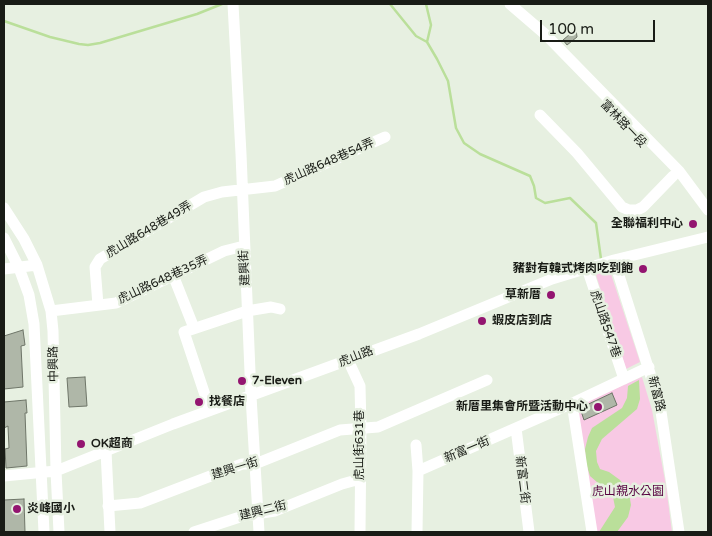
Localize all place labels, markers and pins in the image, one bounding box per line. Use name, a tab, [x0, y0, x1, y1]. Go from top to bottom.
place label: 全聯福利中心	[611, 217, 683, 231]
marker: 全聯福利中心	[687, 218, 699, 230]
place label: 豬對有韓式烤肉吃到飽	[513, 262, 633, 276]
marker: 豬對有韓式烤肉吃到飽	[637, 263, 649, 275]
place label: 草新厝	[505, 288, 541, 302]
marker: 草新厝	[545, 289, 557, 301]
place label: 蝦皮店到店	[492, 314, 552, 328]
marker: 蝦皮店到店	[476, 315, 488, 327]
place label: 7-Eleven	[252, 374, 302, 388]
marker: 7-Eleven	[236, 375, 248, 387]
place label: 找餐店	[209, 395, 245, 409]
marker: 找餐店	[193, 396, 205, 408]
place label: 新厝里集會所暨活動中心	[456, 400, 588, 414]
marker: 新厝里集會所暨活動中心	[592, 401, 604, 413]
place label: OK超商	[91, 437, 133, 451]
marker: OK超商	[75, 438, 87, 450]
place label: 炎峰國小	[27, 502, 75, 516]
marker: 炎峰國小	[11, 503, 23, 515]

